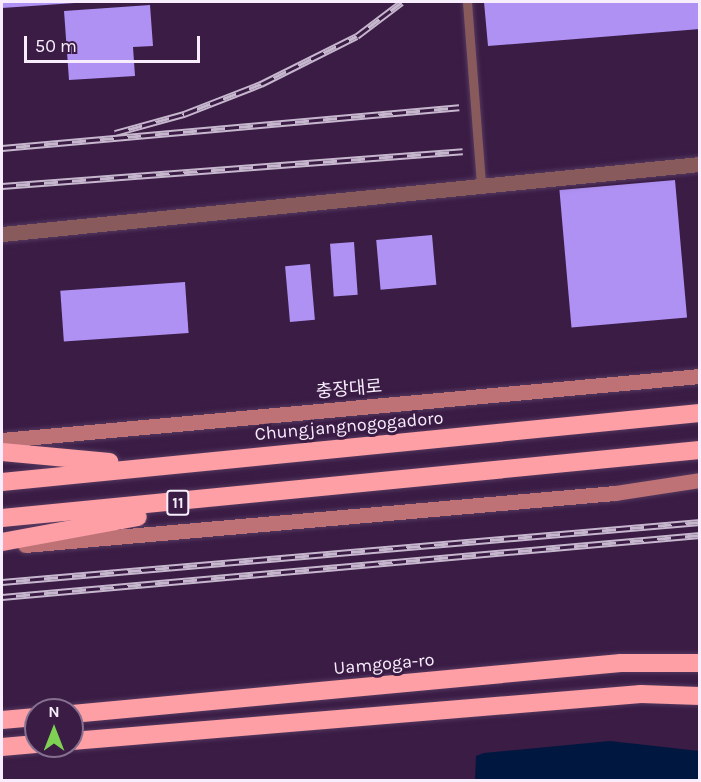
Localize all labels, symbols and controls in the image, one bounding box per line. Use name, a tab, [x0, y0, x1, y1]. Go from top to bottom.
scale bar	[27, 24, 202, 62]
text: 50 m	[35, 35, 77, 57]
street label: 충장대로	[315, 375, 383, 403]
street label: Chungjangnogogadoro	[254, 407, 444, 445]
road number: 11	[166, 490, 190, 516]
street label: Uamgoga-ro	[333, 649, 435, 679]
north arrow	[24, 698, 84, 758]
text: N	[48, 702, 60, 721]

